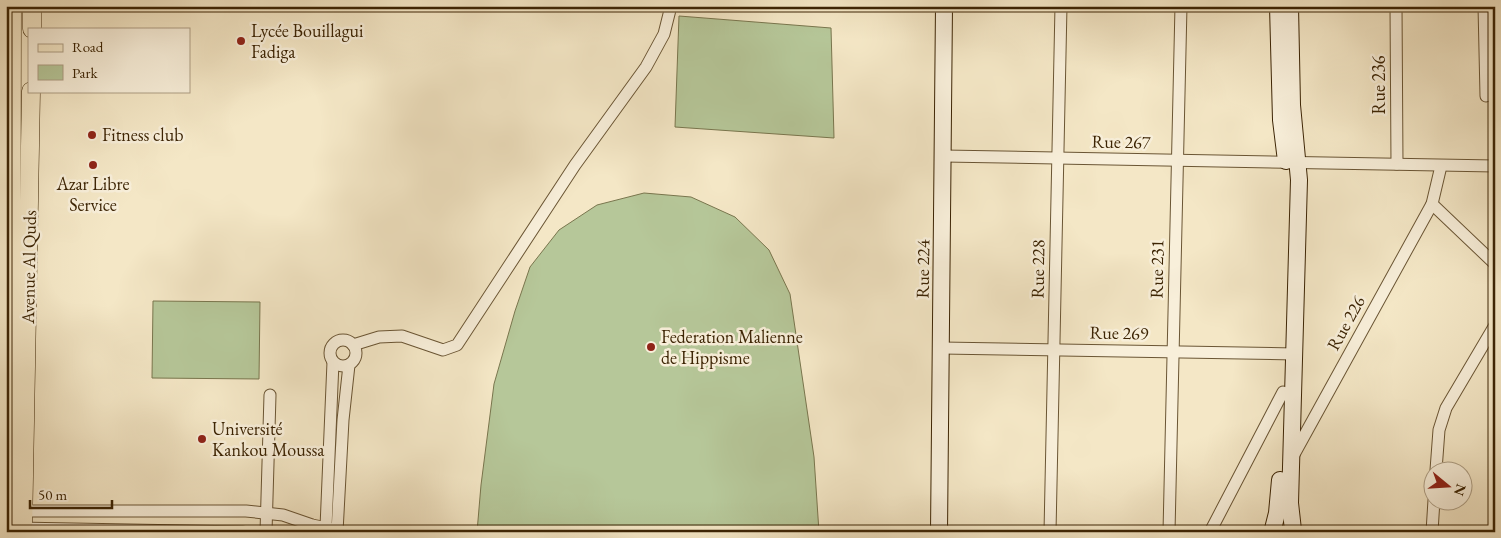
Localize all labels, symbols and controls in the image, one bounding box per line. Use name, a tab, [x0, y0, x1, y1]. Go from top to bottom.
place label: Lycée Bouillagui Fadiga	[251, 19, 364, 63]
legend	[28, 28, 190, 92]
marker: Lycée Bouillagui Fadiga	[235, 35, 247, 47]
text: Road	[72, 37, 104, 56]
street label: Rue 236	[1367, 55, 1390, 114]
text: Park	[72, 63, 99, 82]
place label: Fitness club	[102, 123, 183, 146]
marker: Fitness club	[86, 129, 98, 141]
street label: Rue 267	[1091, 129, 1151, 154]
marker: Azar Libre Service	[87, 159, 99, 171]
place label: Azar Libre Service	[56, 172, 129, 216]
street label: Avenue Al Quds	[16, 210, 41, 325]
street label: Rue 224	[910, 239, 935, 299]
street label: Rue 228	[1025, 239, 1050, 299]
street label: Rue 231	[1144, 239, 1169, 299]
street label: Rue 226	[1321, 291, 1370, 354]
street label: Rue 269	[1089, 320, 1149, 345]
place label: Federation Malienne de Hippisme	[661, 325, 803, 369]
marker: Federation Malienne de Hippisme	[645, 341, 657, 353]
place label: Université Kankou Moussa	[212, 417, 325, 461]
marker: Université Kankou Moussa	[196, 433, 208, 445]
north arrow	[1424, 460, 1474, 510]
scale bar	[30, 478, 112, 510]
text: N	[1450, 482, 1471, 499]
text: 50 m	[38, 485, 67, 504]

